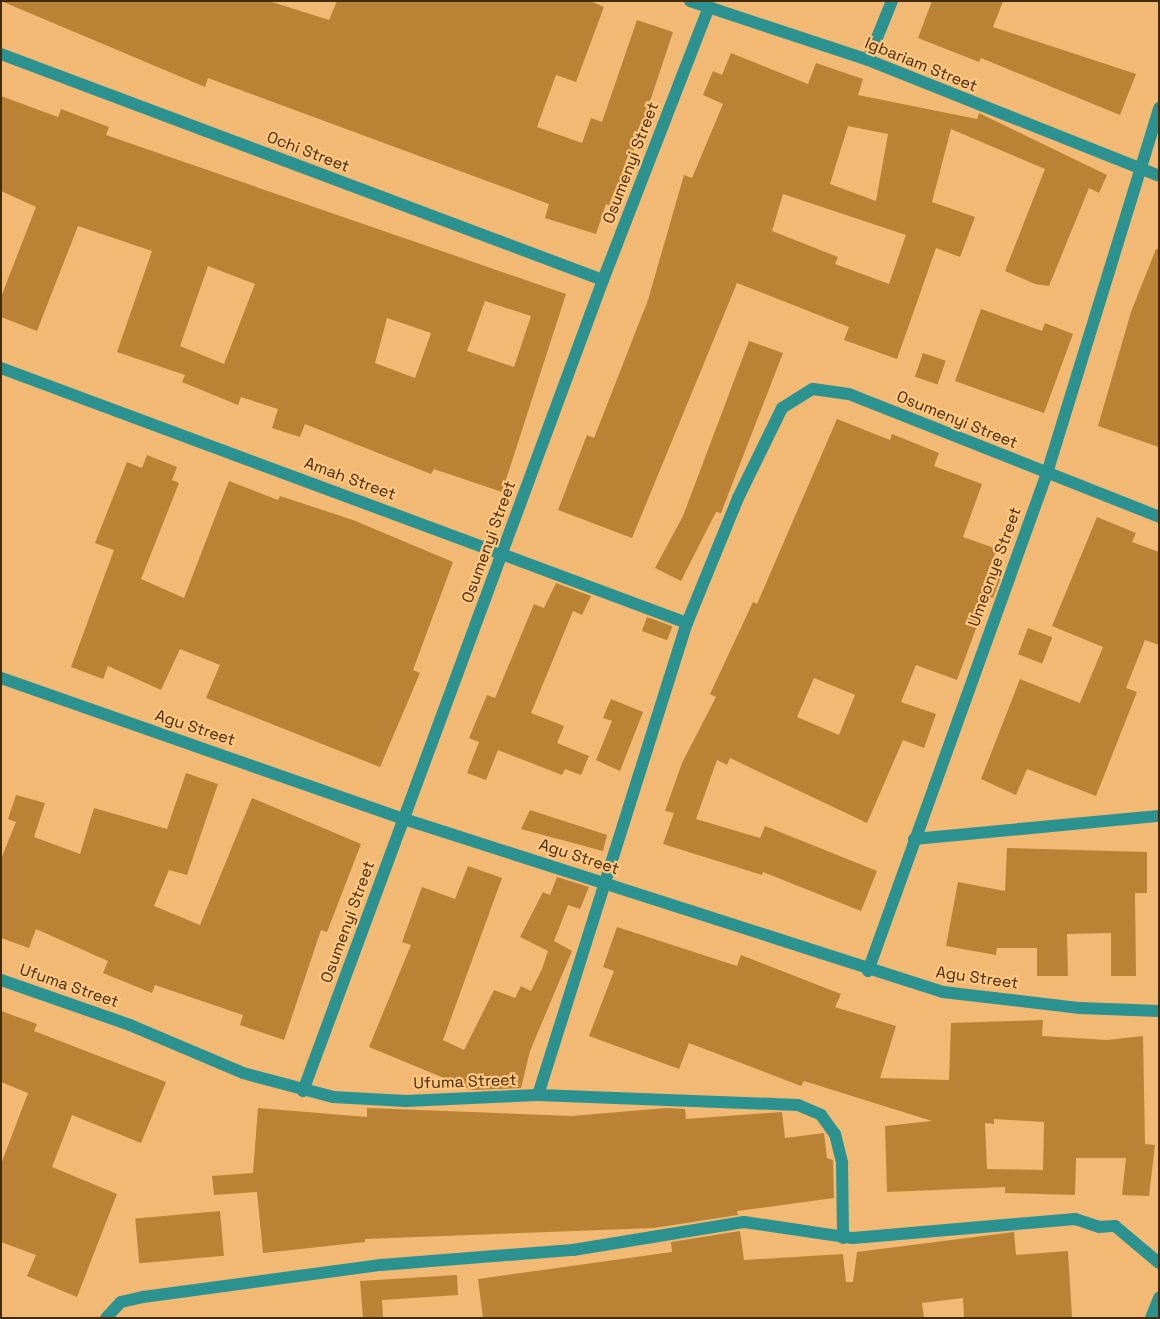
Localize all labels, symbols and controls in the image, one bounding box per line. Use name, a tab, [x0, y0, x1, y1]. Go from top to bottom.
street label: Igbariam Street	[862, 34, 980, 96]
street label: Osumenyi Street	[599, 100, 663, 226]
street label: Ochi Street	[264, 127, 352, 177]
street label: Osumenyi Street	[894, 387, 1020, 453]
street label: Amah Street	[302, 454, 398, 504]
street label: Osumenyi Street	[458, 478, 520, 606]
street label: Umeonye Street	[964, 505, 1026, 629]
street label: Agu Street	[152, 706, 238, 750]
street label: Agu Street	[536, 835, 622, 879]
street label: Osumenyi Street	[317, 858, 379, 986]
street label: Ufuma Street	[17, 960, 121, 1012]
street label: Agu Street	[934, 963, 1020, 993]
street label: Ufuma Street	[413, 1071, 517, 1093]

